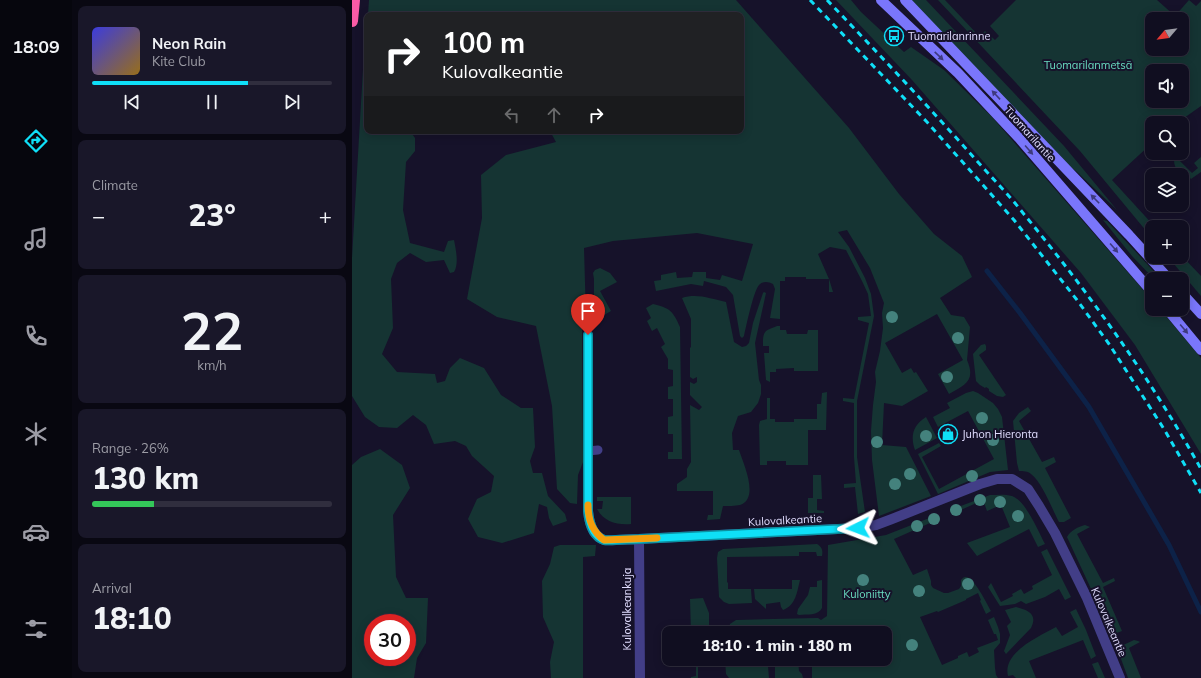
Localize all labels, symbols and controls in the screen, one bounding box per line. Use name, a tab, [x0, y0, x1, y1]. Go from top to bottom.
north arrow	[1145, 12, 1189, 56]
map controls	[1145, 12, 1189, 316]
text: 100 m	[442, 25, 525, 60]
bus stop icon: Tuomarilanrinne	[883, 25, 905, 47]
icon: right	[376, 28, 428, 80]
place label: Tuomarilanrinne	[908, 29, 991, 43]
text: Neon Rain	[152, 34, 226, 53]
text: 18:09	[12, 35, 60, 58]
one-way arrow	[934, 51, 944, 61]
text: Kite Club	[152, 53, 206, 69]
park label: Tuomarilanmetsä	[1044, 58, 1132, 72]
text: Kulovalkeantie	[442, 60, 563, 83]
button: sound	[1145, 64, 1189, 108]
one-way arrow	[991, 90, 1001, 100]
icon: previous	[121, 91, 143, 113]
icon: pause	[201, 91, 223, 113]
icon: next	[281, 91, 303, 113]
icon: left	[501, 104, 523, 126]
icon: ahead	[543, 104, 565, 126]
icon: right	[585, 104, 607, 126]
street label: Tuomarilantie	[1002, 104, 1058, 165]
button: search	[1145, 116, 1189, 160]
icon: directions	[22, 127, 50, 155]
one-way arrow	[1025, 145, 1034, 155]
button: layers	[1145, 168, 1189, 212]
text: Climate	[92, 177, 138, 193]
one-way arrow	[1090, 194, 1100, 204]
text: 23°	[188, 196, 236, 234]
text: −	[92, 202, 105, 230]
text: +	[319, 202, 332, 230]
button: +	[1145, 220, 1189, 264]
icon: music	[22, 225, 50, 253]
one-way arrow	[1110, 243, 1119, 253]
button: −	[1145, 272, 1189, 316]
pin	[571, 294, 605, 335]
text: 22	[181, 298, 243, 363]
icon: arrive	[577, 300, 599, 322]
icon: phone	[22, 322, 50, 350]
one-way arrow	[1179, 324, 1188, 335]
text: km/h	[197, 357, 227, 373]
icon: climate	[22, 420, 50, 448]
shop icon: Juhon Hieronta	[937, 423, 959, 445]
place label: Juhon Hieronta	[962, 427, 1038, 441]
text: Range · 26%	[92, 440, 169, 456]
text: 130 km	[92, 459, 199, 497]
position arrow	[837, 507, 879, 549]
street label: Kulovalkeantie	[748, 511, 822, 529]
icon: car	[22, 518, 50, 546]
street label: Kulovalkeankuja	[620, 568, 634, 650]
text: Arrival	[92, 580, 132, 596]
street label: Kulovalkeantie	[1088, 585, 1130, 659]
park label: Kuloniitty	[843, 587, 891, 601]
text: 18:10	[92, 599, 172, 637]
speed limit sign: 30	[364, 614, 416, 666]
icon: filters	[22, 615, 50, 643]
text: 18:10 · 1 min · 180 m	[702, 636, 852, 655]

